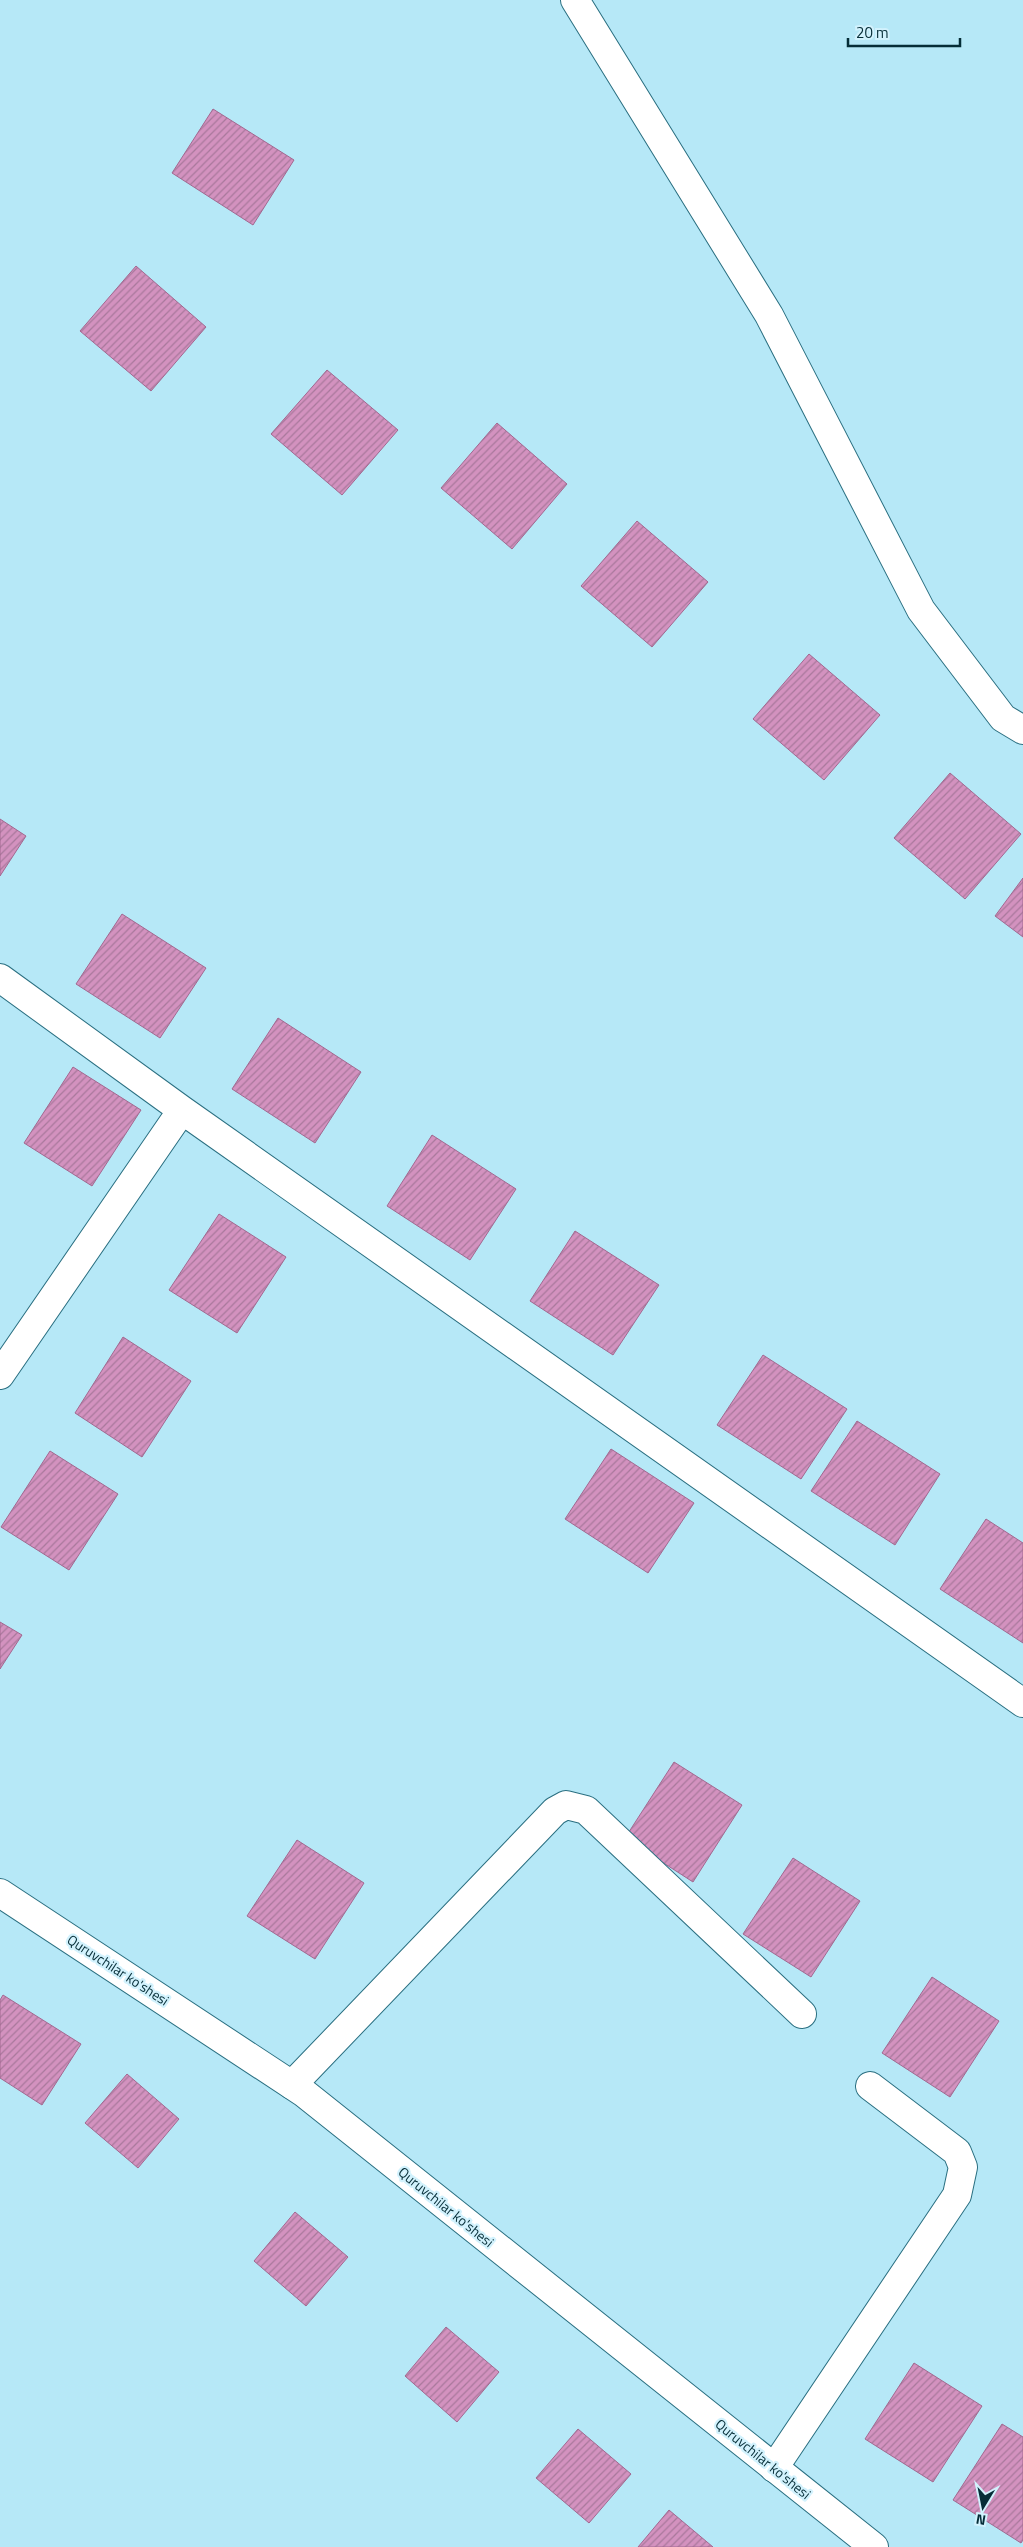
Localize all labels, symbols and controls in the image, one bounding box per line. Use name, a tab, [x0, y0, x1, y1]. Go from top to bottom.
scale bar	[848, 15, 960, 47]
text: 20 m	[856, 21, 889, 44]
street label: Quruvchilar ko'shesi	[63, 1929, 173, 2010]
street label: Quruvchilar ko'shesi	[394, 2161, 499, 2252]
street label: Quruvchilar ko'shesi	[711, 2413, 816, 2504]
north arrow	[958, 2482, 1008, 2532]
text: N	[974, 2509, 987, 2531]

